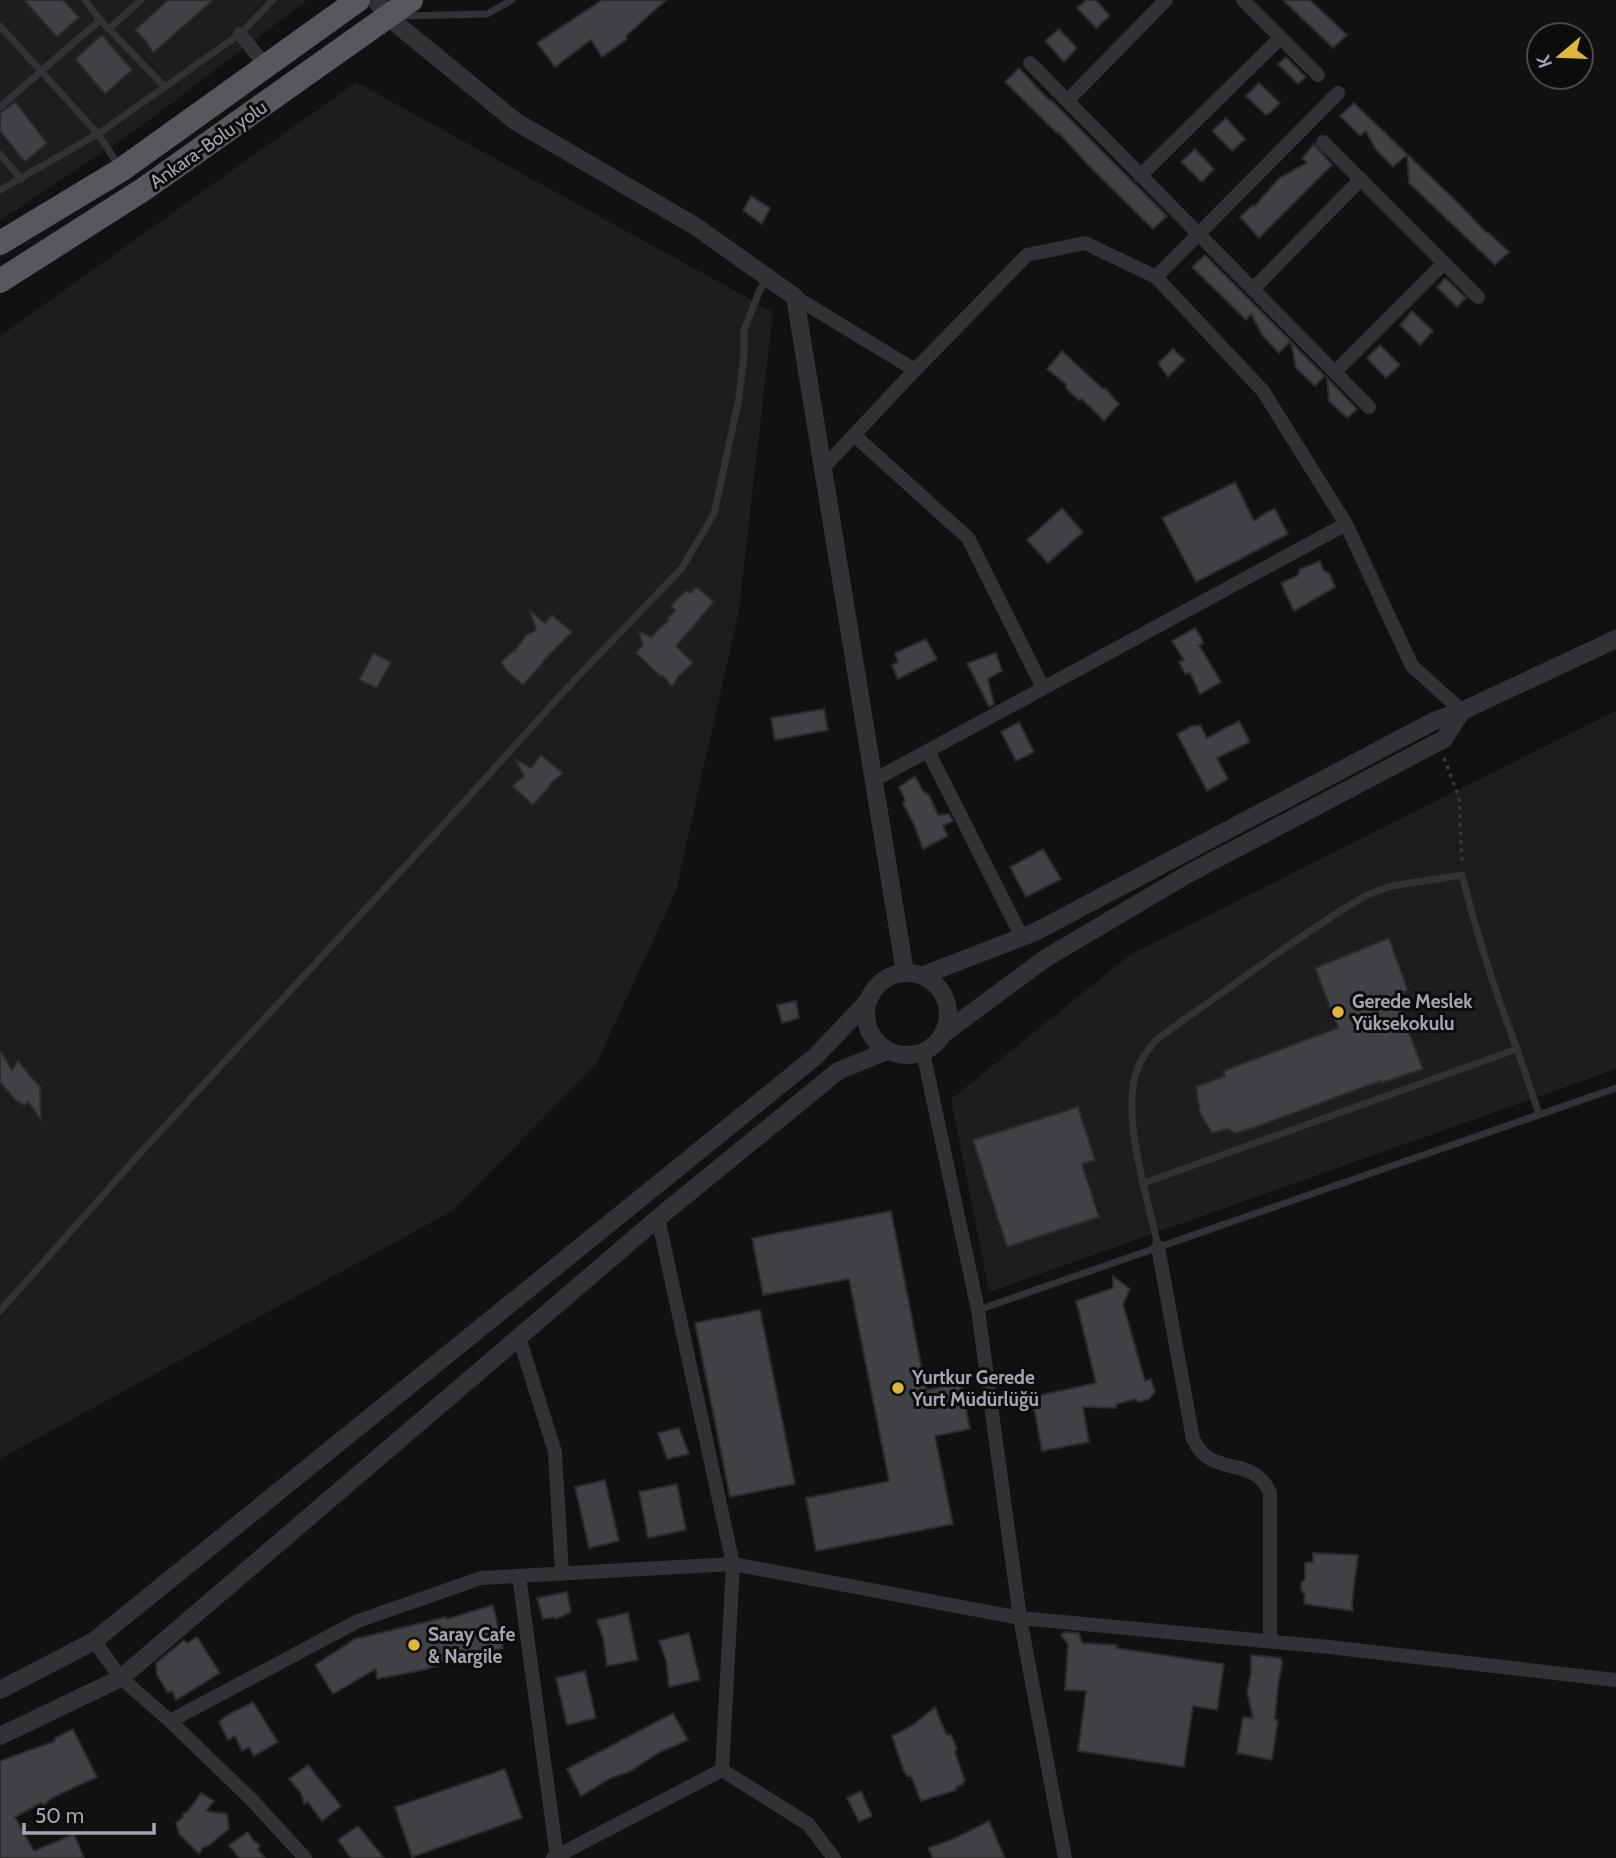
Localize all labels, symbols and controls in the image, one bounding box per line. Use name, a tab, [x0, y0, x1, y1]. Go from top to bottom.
north arrow	[1525, 21, 1595, 91]
text: K	[1532, 52, 1557, 71]
street label: Ankara-Bolu yolu	[145, 95, 271, 193]
place label: Gerede Meslek Yüksekokulu	[1351, 990, 1473, 1035]
marker: Gerede Meslek Yüksekokulu	[1330, 1004, 1346, 1020]
place label: Yurtkur Gerede Yurt Müdürlüğü	[911, 1366, 1039, 1411]
marker: Yurtkur Gerede Yurt Müdürlüğü	[890, 1380, 906, 1396]
place label: Saray Cafe & Nargile	[428, 1623, 515, 1668]
marker: Saray Cafe & Nargile	[406, 1637, 422, 1653]
scale bar	[24, 1792, 154, 1836]
text: 50 m	[35, 1803, 84, 1828]

